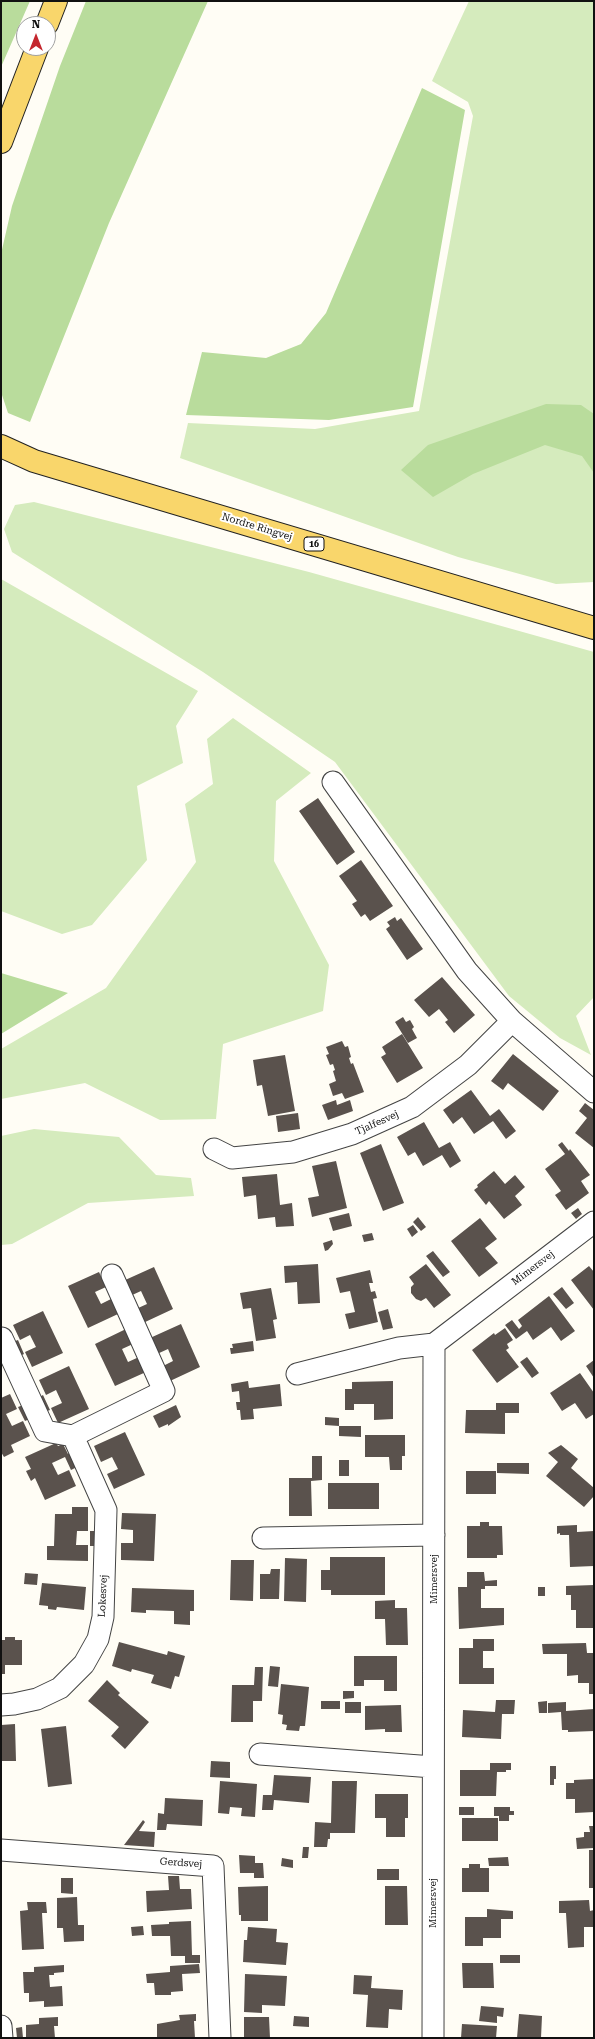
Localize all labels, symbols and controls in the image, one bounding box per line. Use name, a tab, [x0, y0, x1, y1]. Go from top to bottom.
north arrow	[16, 16, 56, 56]
text: N	[32, 18, 40, 31]
street label: Nordre Ringvej	[220, 511, 294, 543]
road number: 16	[304, 537, 324, 551]
street label: Tjalfesvej	[353, 1108, 401, 1138]
street label: Mimersvej	[509, 1248, 557, 1288]
street label: Mimersvej	[428, 1554, 440, 1604]
street label: Lokesvej	[96, 1574, 110, 1618]
street label: Gerdsvej	[159, 1856, 203, 1870]
street label: Mimersvej	[427, 1878, 439, 1928]

